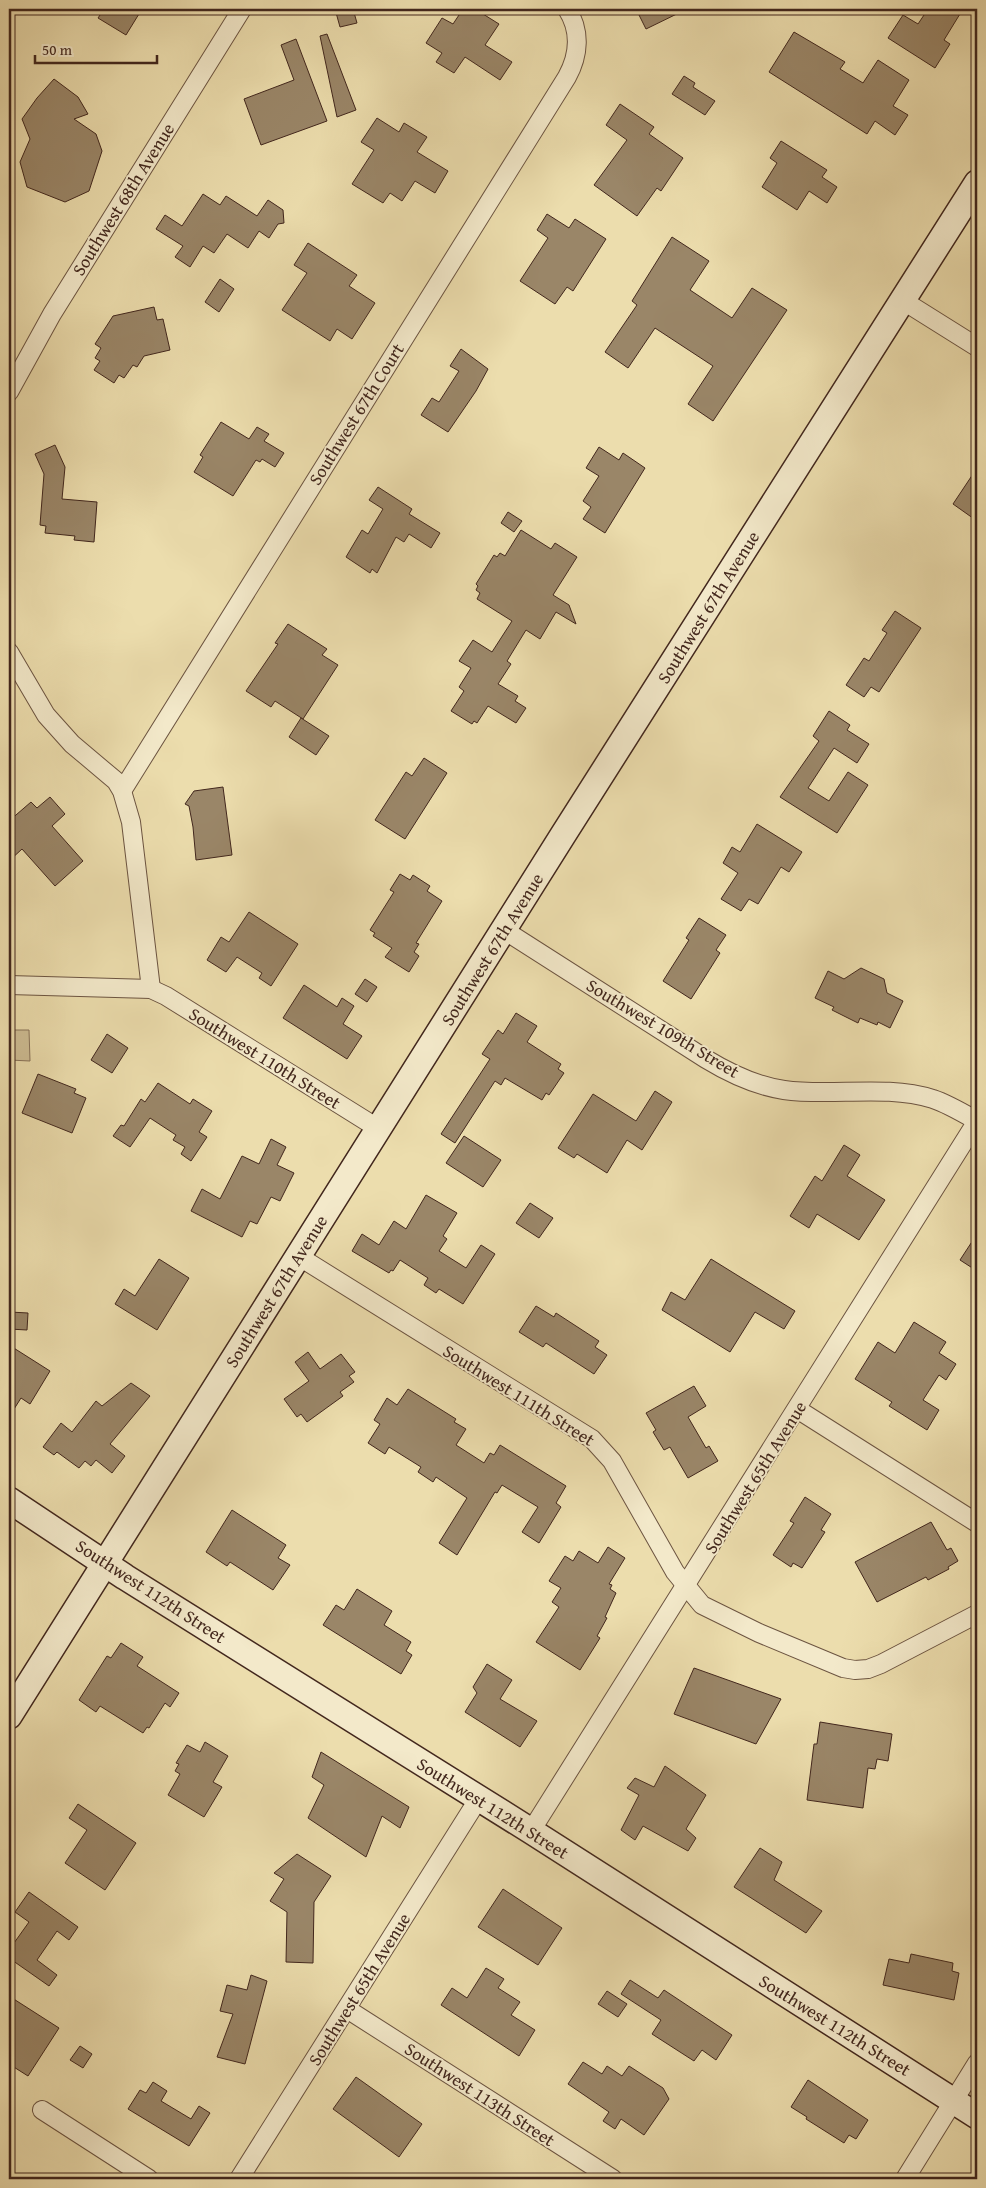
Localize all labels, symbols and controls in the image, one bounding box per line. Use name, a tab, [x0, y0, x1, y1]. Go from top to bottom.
scale bar	[35, 32, 158, 64]
text: 50 m	[42, 39, 73, 60]
street label: Southwest 68th Avenue	[65, 117, 181, 281]
street label: Southwest 67th Court	[301, 337, 411, 490]
street label: Southwest 67th Avenue	[650, 525, 766, 689]
street label: Southwest 67th Avenue	[434, 867, 550, 1031]
street label: Southwest 109th Street	[581, 971, 745, 1085]
street label: Southwest 110th Street	[184, 1000, 347, 1116]
street label: Southwest 67th Avenue	[218, 1209, 334, 1373]
street label: Southwest 111th Street	[438, 1337, 601, 1453]
street label: Southwest 65th Avenue	[697, 1395, 813, 1559]
street label: Southwest 112th Street	[70, 1532, 232, 1650]
street label: Southwest 112th Street	[412, 1750, 575, 1866]
street label: Southwest 65th Avenue	[301, 1907, 417, 2071]
street label: Southwest 112th Street	[754, 1967, 917, 2083]
street label: Southwest 113th Street	[399, 2035, 561, 2153]

